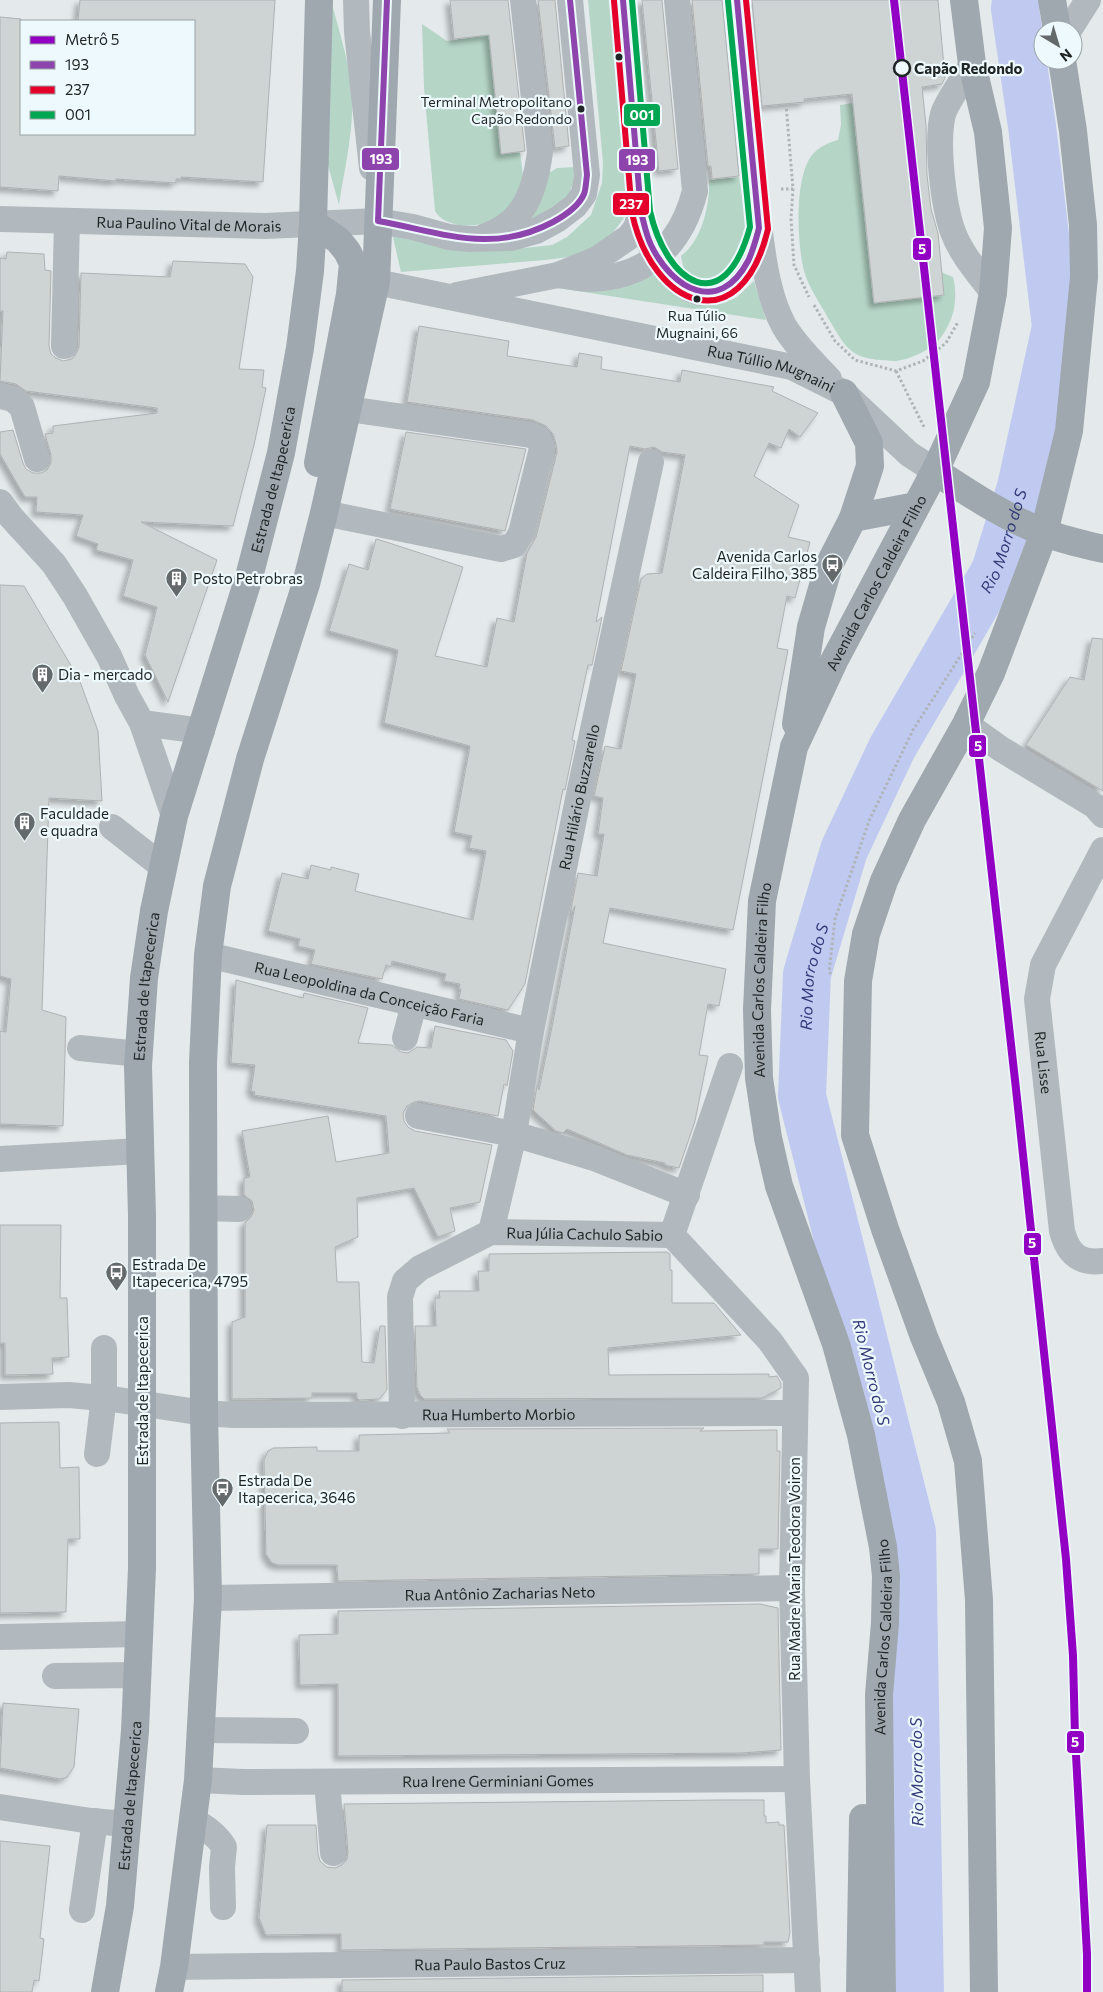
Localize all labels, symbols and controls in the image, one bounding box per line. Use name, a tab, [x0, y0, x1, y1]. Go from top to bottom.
legend	[20, 20, 195, 135]
north arrow	[1033, 20, 1083, 70]
text: Metrô 5	[65, 30, 119, 48]
text: N	[1057, 46, 1076, 66]
unlabelled marker	[614, 52, 624, 62]
text: 193	[65, 55, 89, 73]
marker: Capão Redondo	[893, 59, 911, 77]
place label: Capão Redondo	[914, 59, 1023, 77]
text: 237	[65, 80, 90, 98]
place label: Terminal Metropolitano Capão Redondo	[420, 93, 572, 127]
line badge: 001	[623, 103, 661, 127]
marker: Terminal Metropolitano Capão Redondo	[576, 104, 586, 114]
text: 001	[65, 105, 91, 123]
text: 001	[630, 106, 654, 123]
line badge: 193	[361, 147, 400, 171]
line badge: 193	[618, 148, 656, 172]
text: 193	[369, 150, 393, 167]
text: 193	[625, 151, 649, 168]
line badge: 237	[612, 192, 650, 216]
text: 237	[619, 195, 643, 212]
street label: Rua Paulino Vital de Morais	[96, 213, 282, 235]
line badge: 5	[912, 237, 932, 261]
text: 5	[918, 240, 926, 257]
marker: Rua Túlio Mugnaini, 66	[692, 294, 702, 304]
place label: Rua Túlio Mugnaini, 66	[656, 307, 738, 341]
street label: Rua Túllio Mugnaini	[706, 341, 838, 396]
street label: Estrada de Itapecerica	[247, 405, 298, 555]
water label: Rio Morro do S	[975, 486, 1030, 596]
street label: Avenida Carlos Caldeira Filho	[822, 492, 930, 673]
place label: Avenida Carlos Caldeira Filho, 385	[692, 547, 817, 582]
bus stop icon: Avenida Carlos Caldeira Filho, 385	[821, 553, 845, 584]
building icon: Posto Petrobras	[165, 566, 189, 597]
place label: Posto Petrobras	[193, 569, 303, 587]
building icon: Dia - mercado	[30, 662, 54, 693]
place label: Dia - mercado	[58, 665, 152, 683]
street label: Rua Hilário Buzzarello	[555, 722, 603, 871]
line badge: 5	[968, 734, 987, 758]
text: 5	[974, 737, 982, 754]
place label: Faculdade e quadra	[40, 804, 109, 839]
building icon: Faculdade e quadra	[12, 810, 36, 841]
street label: Avenida Carlos Caldeira Filho	[748, 880, 775, 1078]
street label: Estrada de Itapecerica	[129, 911, 163, 1062]
water label: Rio Morro do S	[795, 920, 831, 1031]
street label: Rua Leopoldina da Conceição Faria	[253, 957, 486, 1029]
street label: Rua Lisse	[1032, 1030, 1056, 1095]
street label: Rua Júlia Cachulo Sabio	[506, 1223, 663, 1244]
line badge: 5	[1023, 1232, 1042, 1256]
text: 5	[1028, 1234, 1036, 1251]
place label: Estrada De Itapecerica, 4795	[132, 1255, 248, 1290]
bus stop icon: Estrada De Itapecerica, 4795	[104, 1261, 128, 1292]
street label: Estrada de Itapecerica	[133, 1316, 151, 1466]
water label: Rio Morro do S	[850, 1317, 895, 1428]
street label: Rua Humberto Morbio	[422, 1405, 575, 1423]
street label: Rua Madre Maria Teodora Voiron	[785, 1457, 803, 1681]
place label: Estrada De Itapecerica, 3646	[238, 1471, 356, 1506]
bus stop icon: Estrada De Itapecerica, 3646	[210, 1477, 234, 1508]
street label: Avenida Carlos Caldeira Filho	[870, 1538, 895, 1735]
street label: Rua Antônio Zacharias Neto	[404, 1582, 596, 1604]
water label: Rio Morro do S	[906, 1717, 926, 1826]
street label: Estrada de Itapecerica	[114, 1721, 144, 1871]
line badge: 5	[1066, 1730, 1085, 1754]
text: 5	[1071, 1733, 1079, 1750]
street label: Rua Irene Germiniani Gomes	[402, 1771, 594, 1790]
street label: Rua Paulo Bastos Cruz	[414, 1954, 566, 1973]

